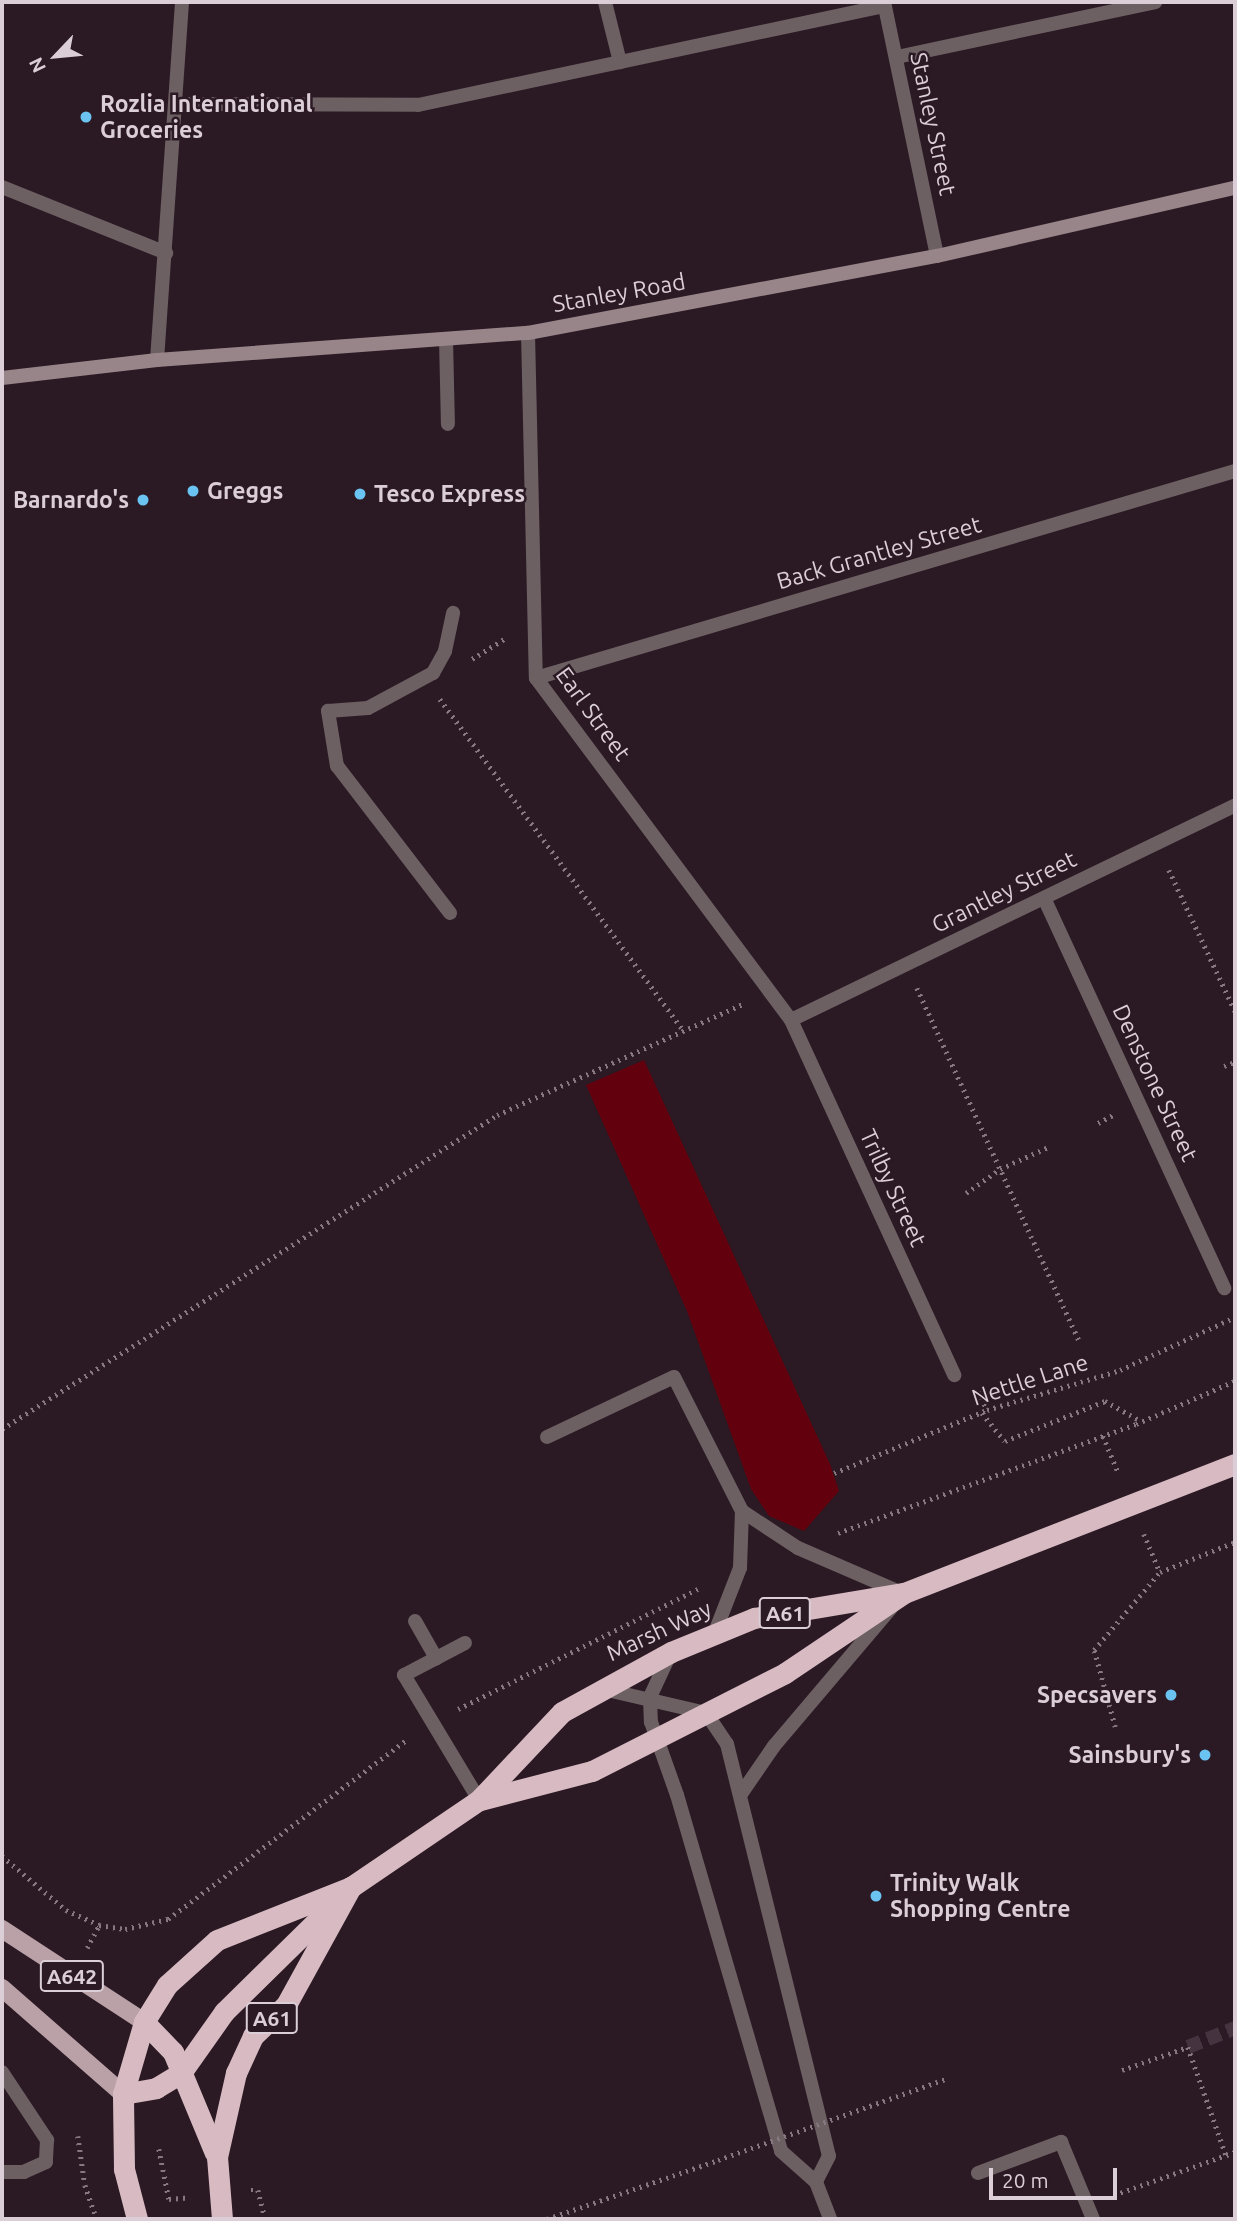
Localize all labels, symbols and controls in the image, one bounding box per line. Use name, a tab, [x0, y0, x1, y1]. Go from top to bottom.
north arrow	[21, 21, 91, 91]
street label: Stanley Street	[904, 50, 962, 198]
text: N	[24, 54, 50, 76]
place label: Rozlia International Groceries	[100, 90, 312, 144]
marker: Rozlia International Groceries	[78, 109, 94, 125]
street label: Stanley Road	[551, 268, 687, 318]
place label: Greggs	[207, 477, 283, 505]
place label: Tesco Express	[374, 480, 525, 508]
marker: Greggs	[185, 483, 201, 499]
place label: Barnardo's	[13, 486, 129, 514]
marker: Tesco Express	[352, 486, 368, 502]
marker: Barnardo's	[135, 492, 151, 508]
street label: Back Grantley Street	[774, 511, 984, 595]
street label: Earl Street	[550, 662, 636, 766]
street label: Grantley Street	[927, 845, 1081, 939]
street label: Denstone Street	[1107, 1000, 1203, 1166]
street label: Trilby Street	[854, 1125, 932, 1251]
street label: Nettle Lane	[968, 1348, 1092, 1412]
street label: Marsh Way	[602, 1595, 716, 1667]
road number: A61	[759, 1596, 811, 1630]
place label: Specsavers	[1037, 1681, 1157, 1709]
marker: Specsavers	[1163, 1687, 1179, 1703]
place label: Sainsbury's	[1068, 1741, 1191, 1769]
marker: Sainsbury's	[1197, 1747, 1213, 1763]
place label: Trinity Walk Shopping Centre	[890, 1869, 1070, 1923]
marker: Trinity Walk Shopping Centre	[868, 1888, 884, 1904]
road number: A642	[39, 1958, 105, 1994]
road number: A61	[246, 2000, 298, 2036]
scale bar	[992, 2154, 1120, 2198]
text: 20 m	[1002, 2168, 1049, 2192]

